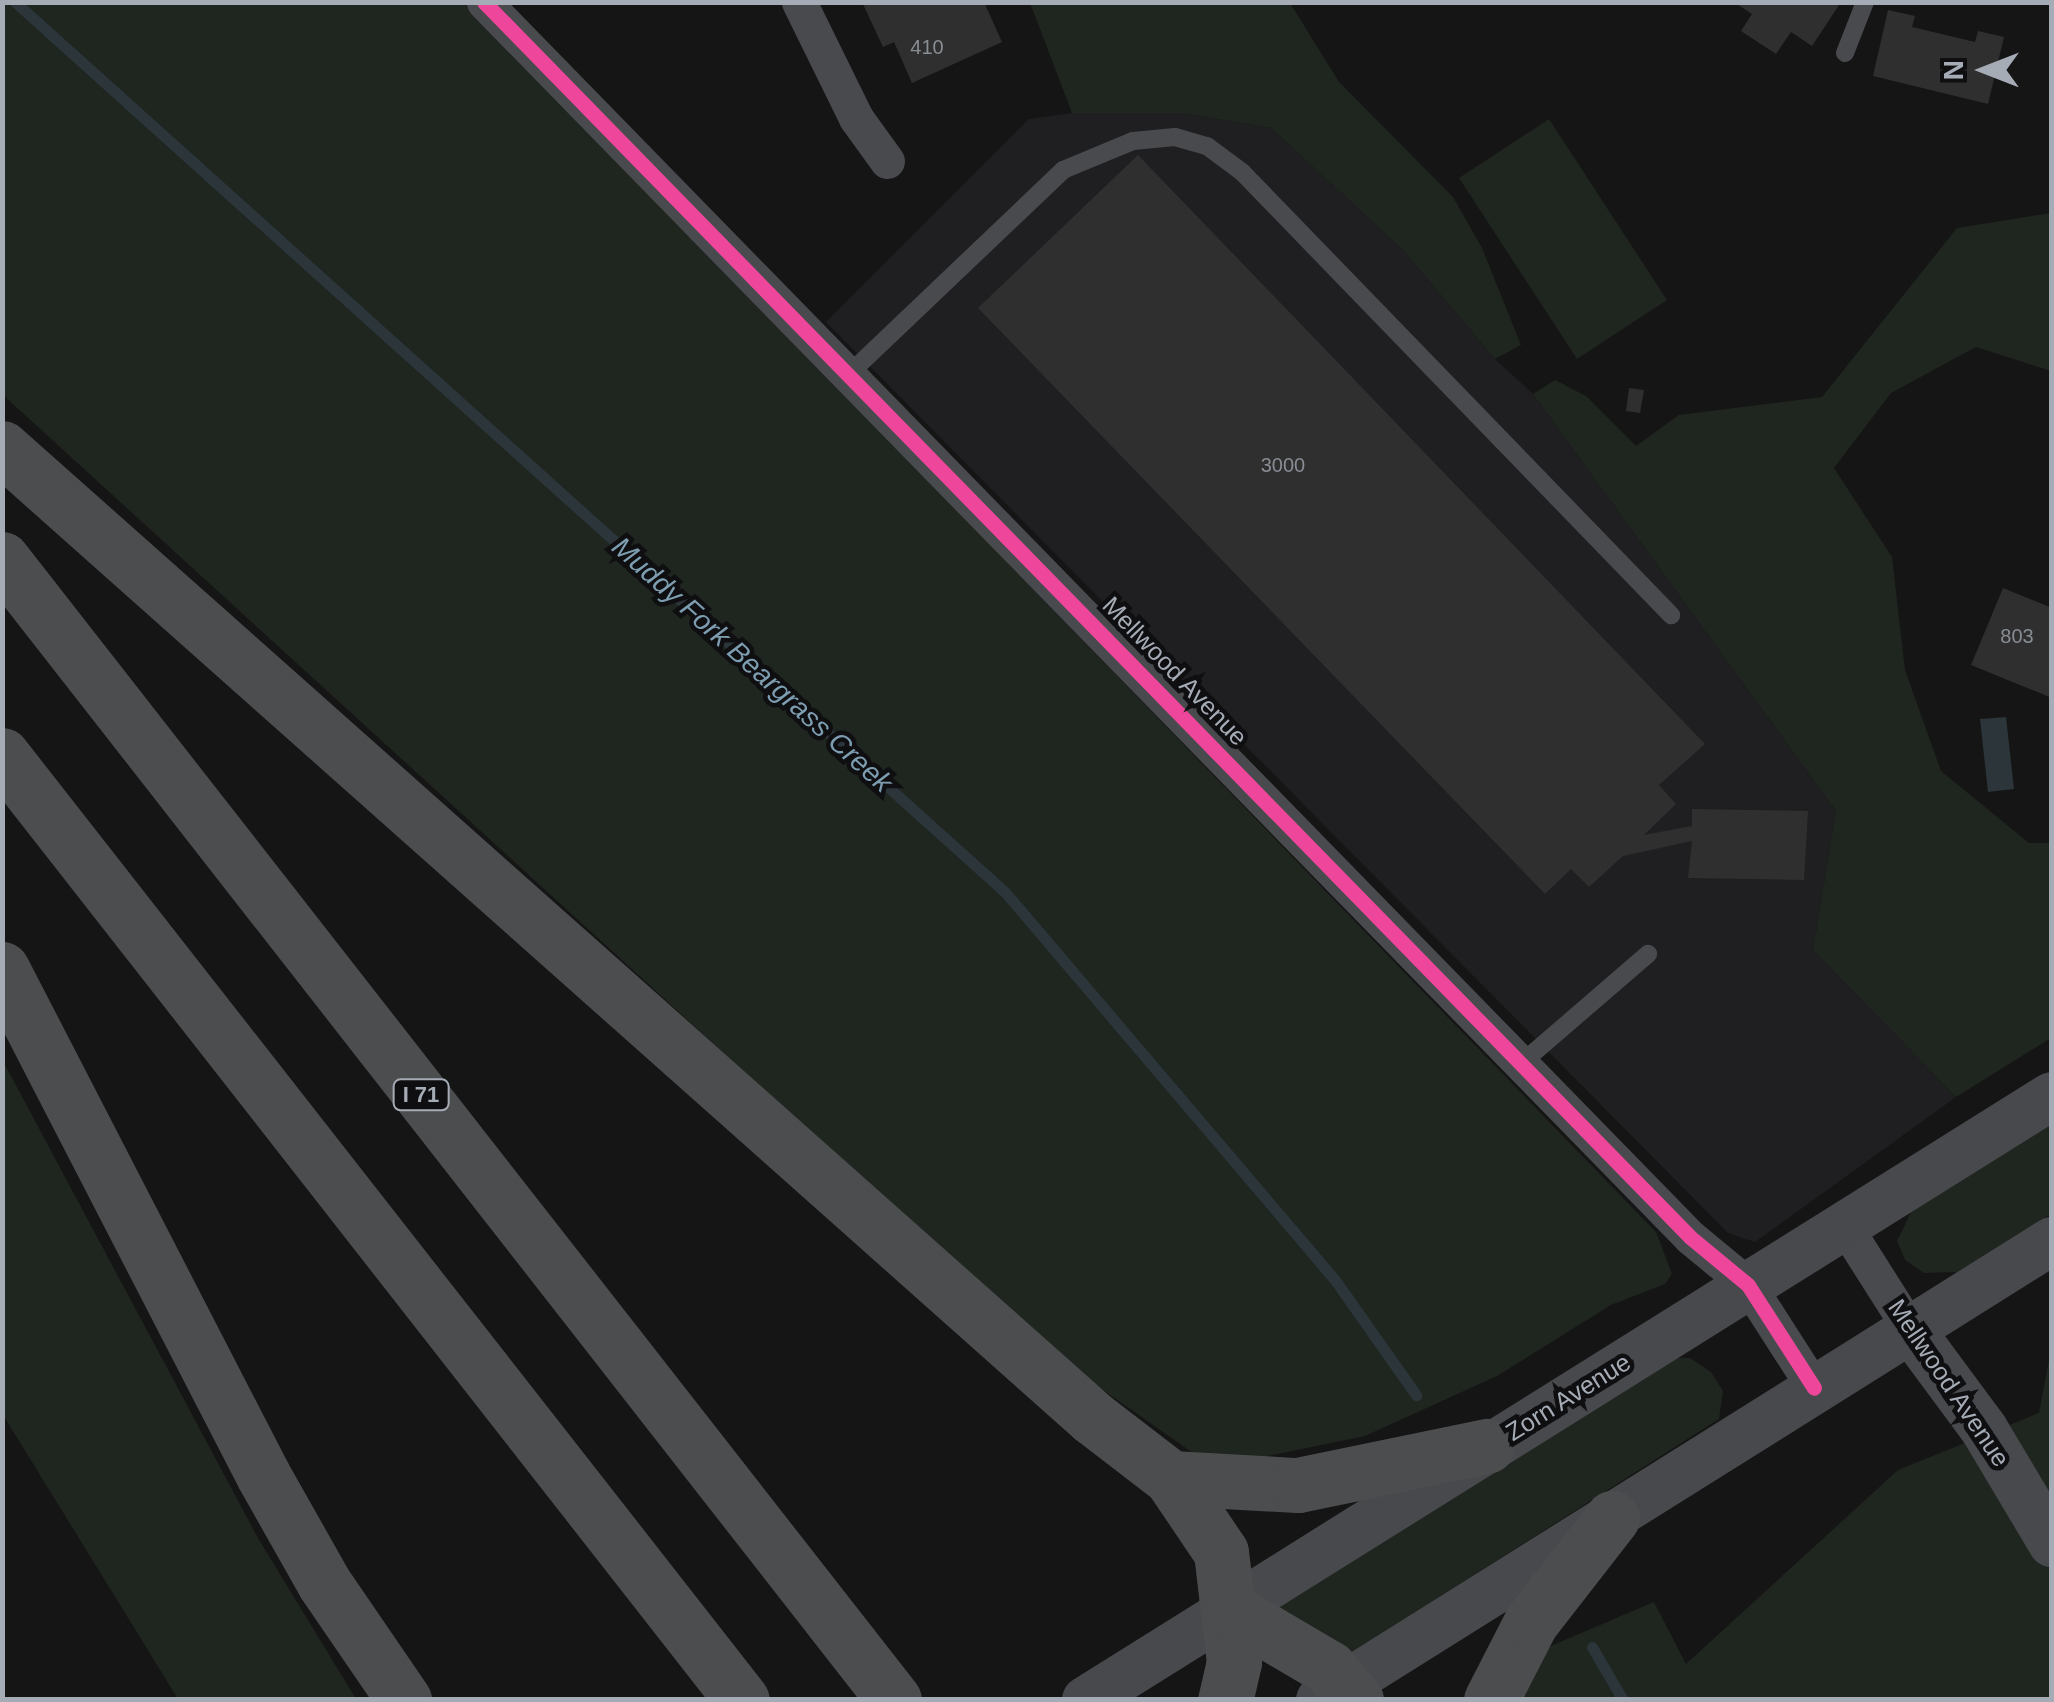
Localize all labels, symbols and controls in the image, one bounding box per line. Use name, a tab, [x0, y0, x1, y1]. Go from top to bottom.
north arrow	[1934, 20, 2034, 120]
house number: 410	[910, 35, 944, 59]
text: N	[1938, 60, 1969, 80]
house number: 3000	[1261, 453, 1305, 477]
water label: Muddy Fork Beargrass Creek	[605, 530, 899, 800]
street label: Mellwood Avenue	[1096, 590, 1254, 752]
house number: 803	[2000, 624, 2034, 648]
road number: I 71	[391, 1078, 451, 1112]
street label: Mellwood Avenue	[1882, 1293, 2016, 1473]
street label: Zorn Avenue	[1500, 1346, 1636, 1448]

